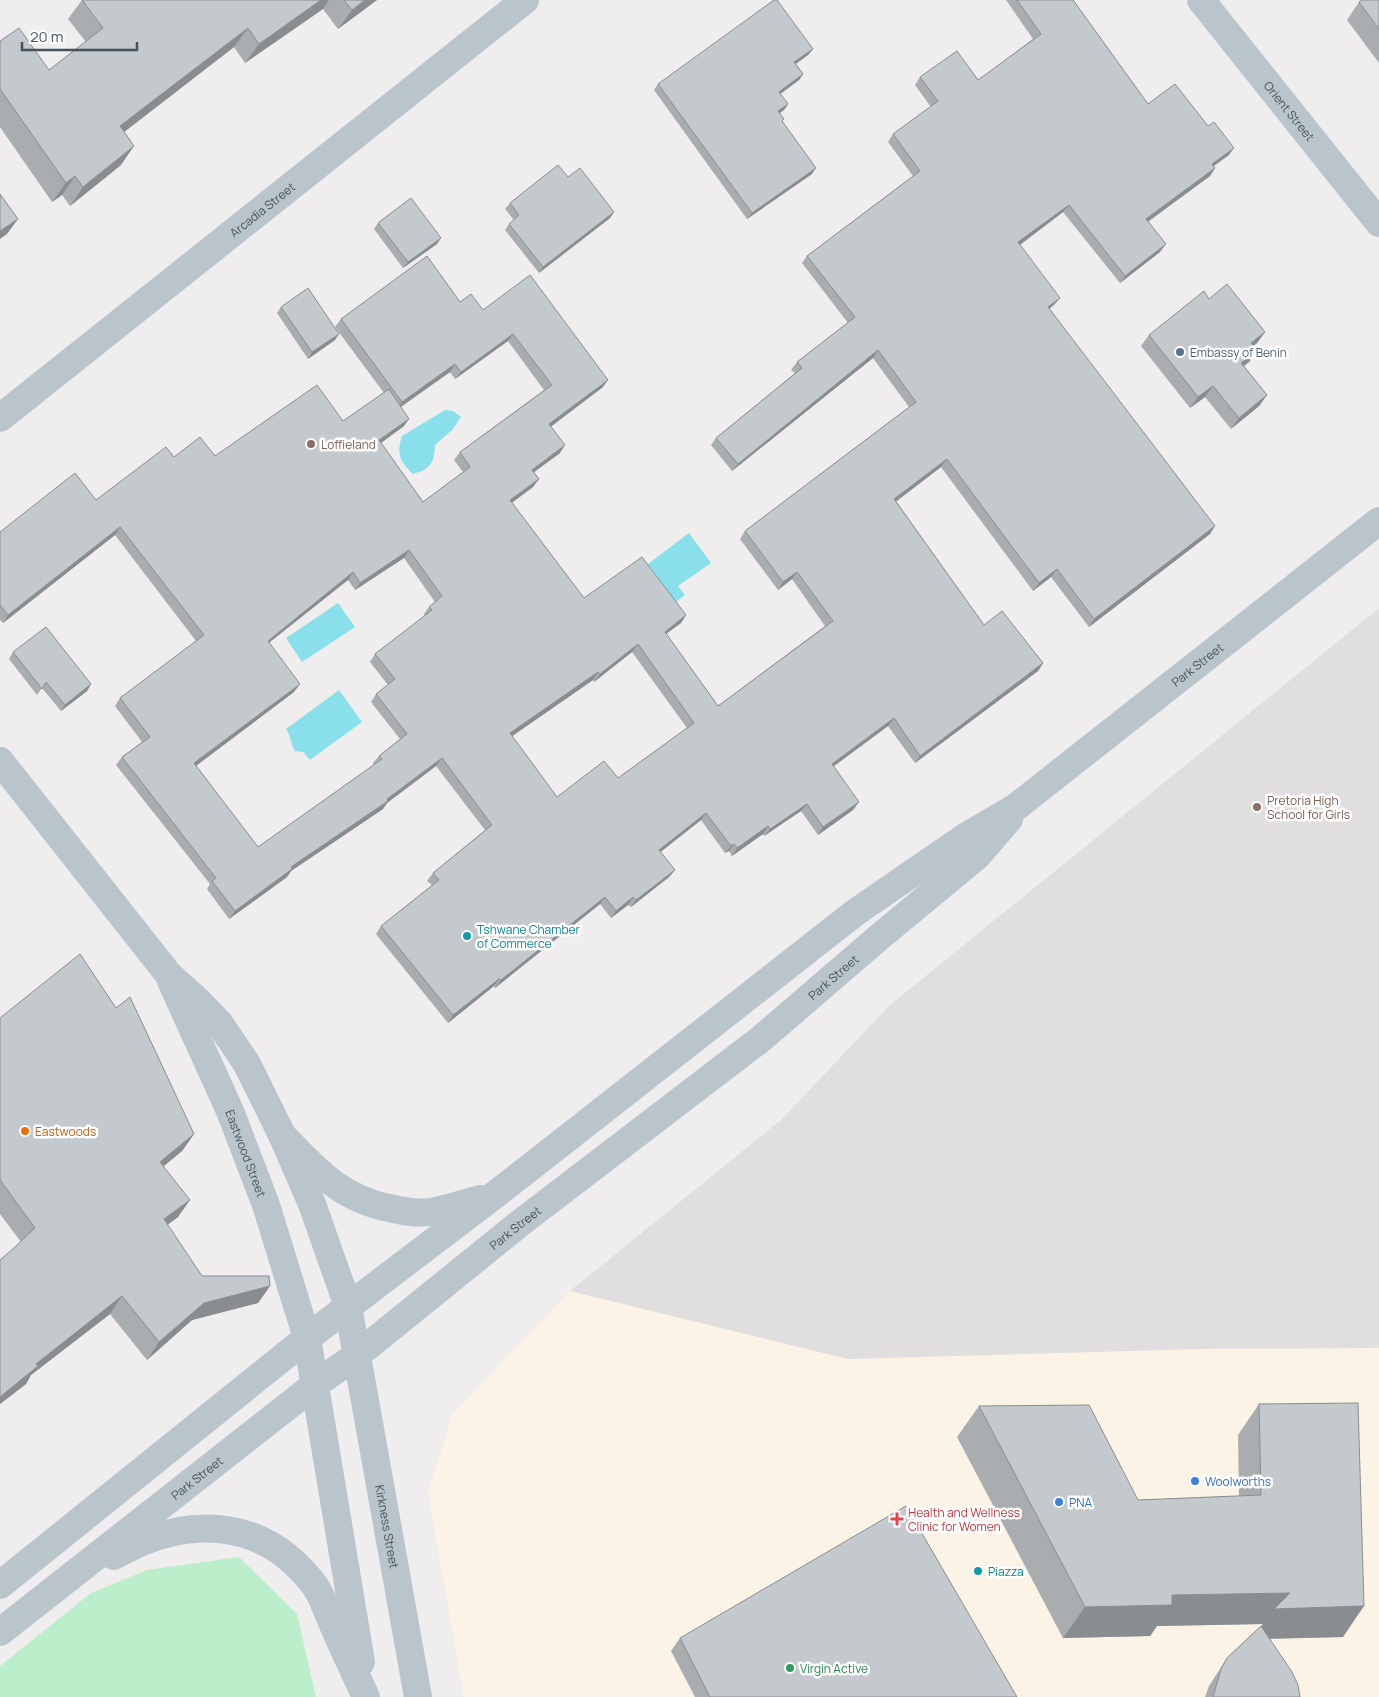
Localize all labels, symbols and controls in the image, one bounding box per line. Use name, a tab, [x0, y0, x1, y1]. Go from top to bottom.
scale bar	[22, 20, 138, 52]
text: 20 m	[30, 26, 63, 47]
street label: Orient Street	[1260, 77, 1319, 145]
street label: Arcadia Street	[226, 178, 299, 241]
place label: Embassy of Benin	[1190, 344, 1287, 361]
marker: Embassy of Benin	[1174, 346, 1186, 358]
place label: Loffieland	[321, 436, 376, 453]
marker: Loffieland	[305, 438, 317, 450]
street label: Park Street	[1168, 638, 1227, 690]
place label: Pretoria High School for Girls	[1267, 792, 1350, 823]
marker: Pretoria High School for Girls	[1251, 801, 1263, 813]
place label: Tshwane Chamber of Commerce	[477, 921, 581, 952]
marker: Tshwane Chamber of Commerce	[461, 930, 473, 942]
street label: Park Street	[804, 950, 862, 1003]
street label: Eastwood Street	[222, 1107, 271, 1200]
place label: Eastwoods	[35, 1123, 96, 1140]
marker: Eastwoods	[19, 1125, 31, 1137]
street label: Park Street	[486, 1202, 545, 1253]
street label: Park Street	[167, 1452, 226, 1503]
place label: Woolworths	[1205, 1473, 1271, 1490]
marker: Woolworths	[1189, 1475, 1201, 1487]
street label: Kirkness Street	[372, 1483, 403, 1570]
place label: PNA	[1069, 1494, 1092, 1511]
marker: PNA	[1053, 1496, 1065, 1508]
place label: Health and Wellness Clinic for Women	[908, 1504, 1020, 1535]
marker: Health and Wellness Clinic for Women	[890, 1512, 904, 1526]
place label: Piazza	[988, 1563, 1024, 1580]
marker: Piazza	[972, 1565, 984, 1577]
place label: Virgin Active	[800, 1660, 868, 1677]
marker: Virgin Active	[784, 1662, 796, 1674]

